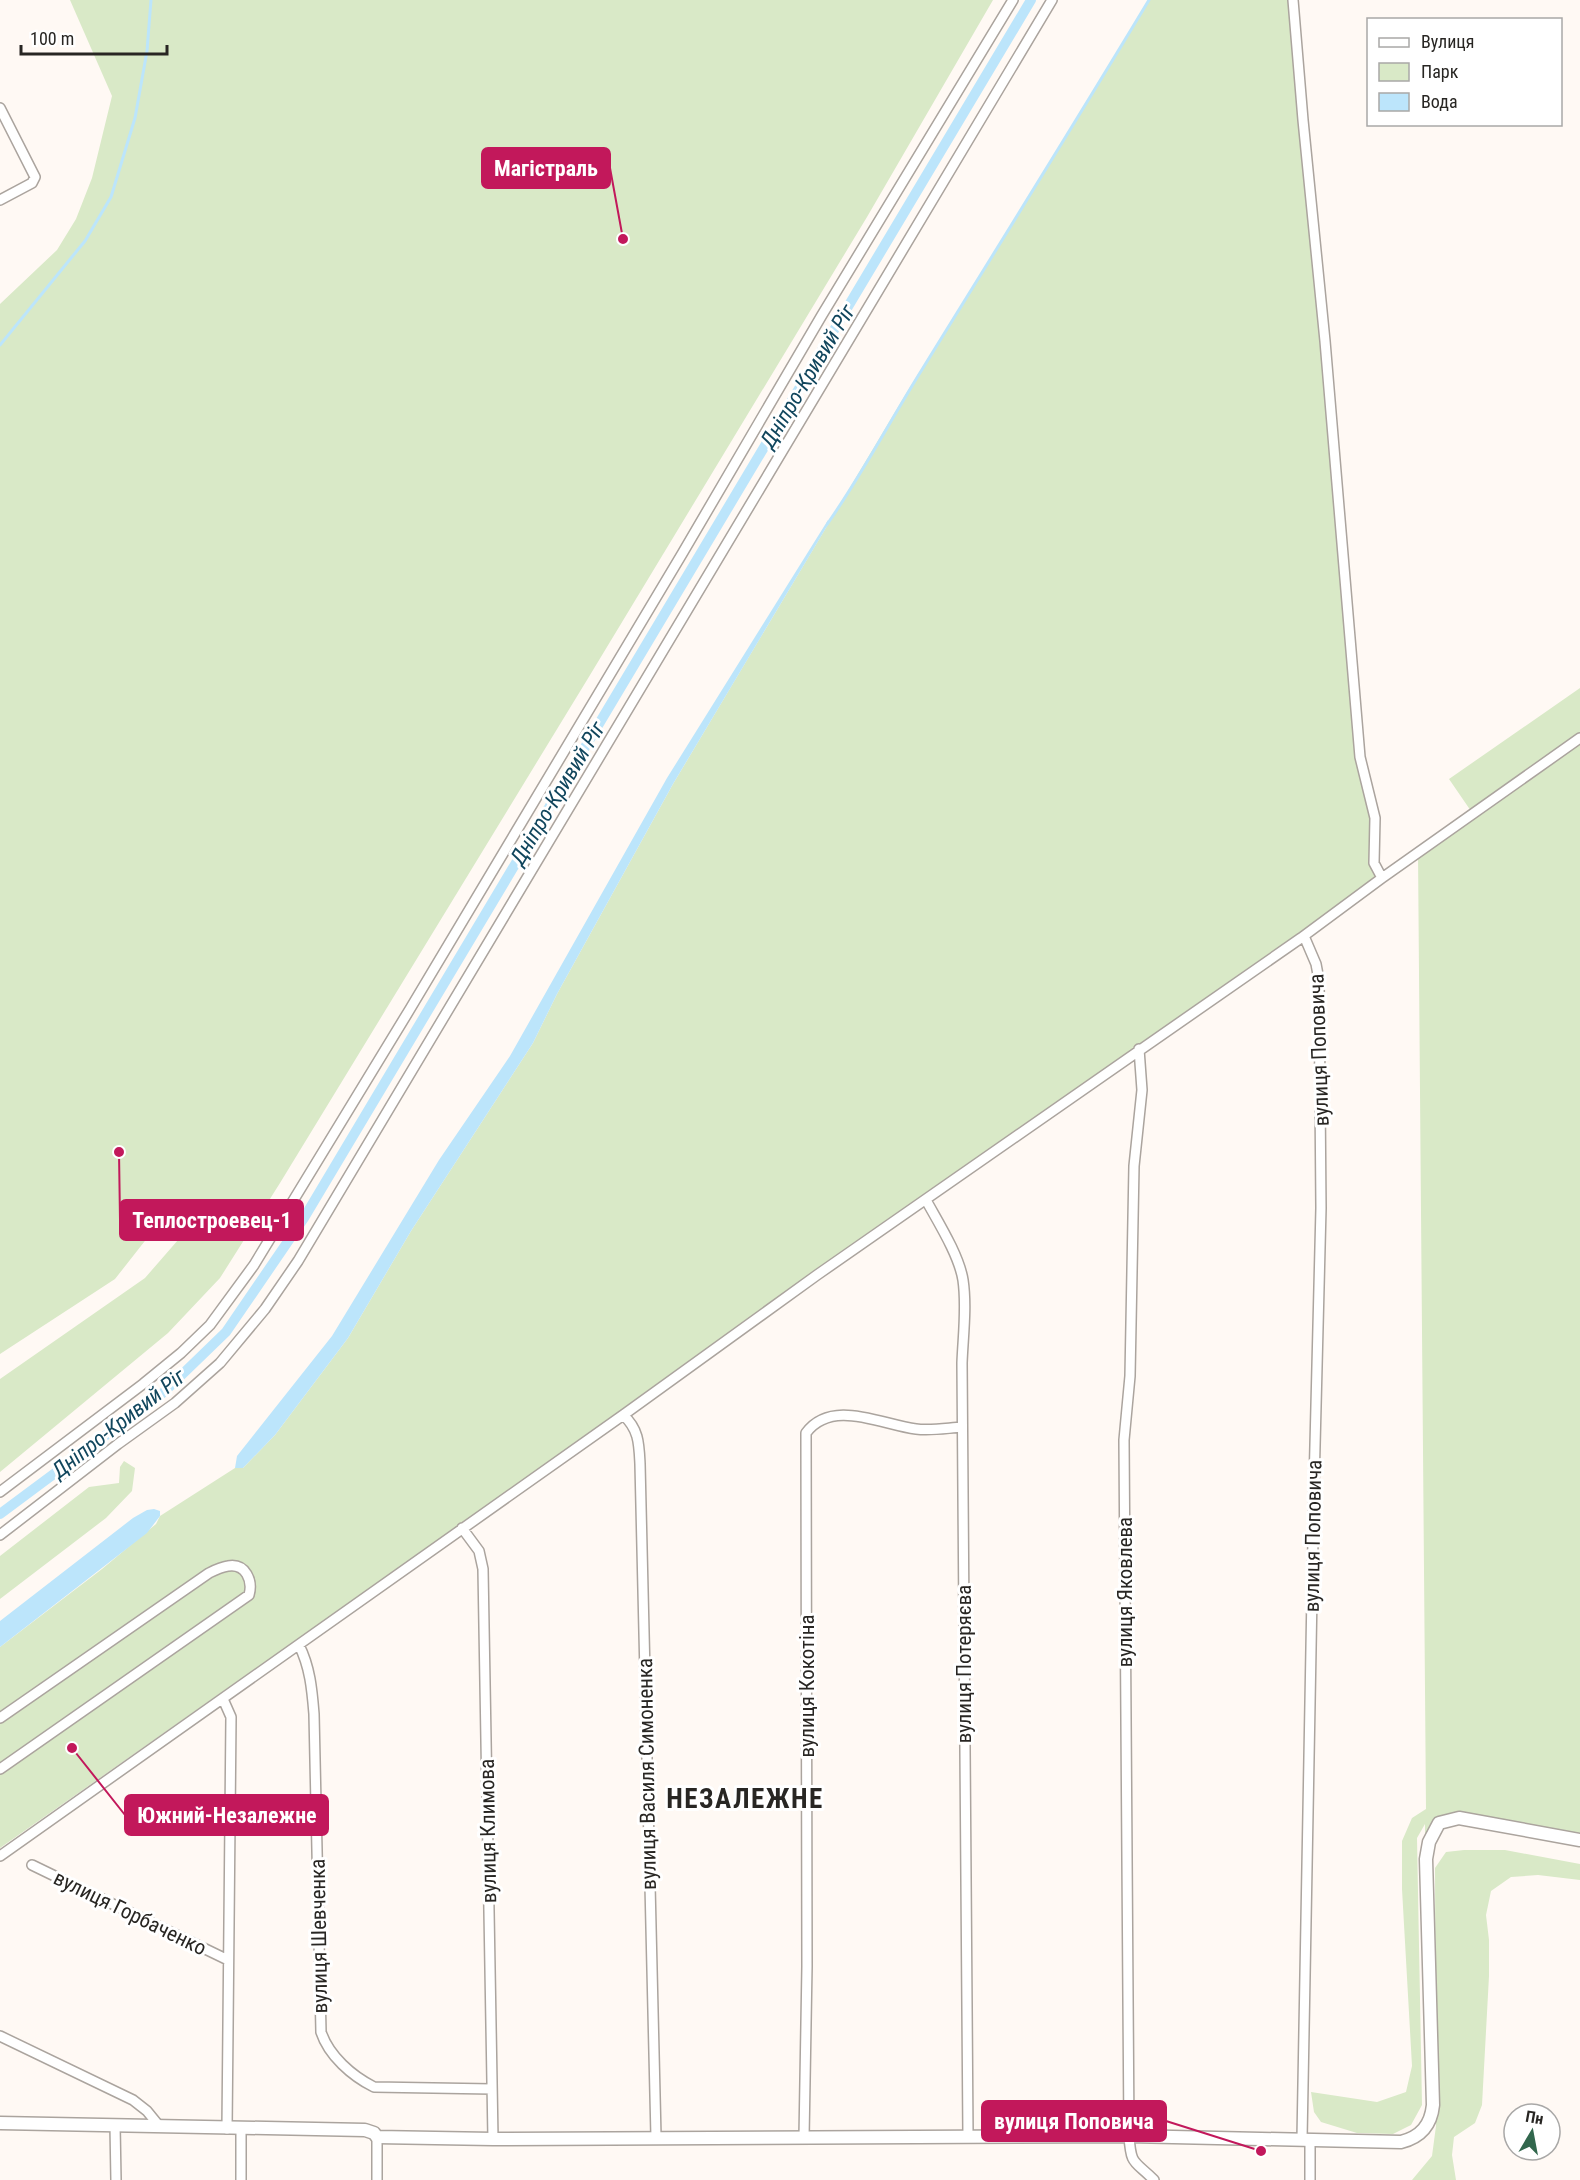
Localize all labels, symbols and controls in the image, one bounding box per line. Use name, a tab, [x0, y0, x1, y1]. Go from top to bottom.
scale bar	[21, 18, 166, 56]
legend	[1367, 18, 1562, 126]
text: 100 m	[30, 28, 74, 49]
text: Вулиця	[1421, 31, 1475, 52]
text: Парк	[1421, 61, 1459, 82]
text: Вода	[1421, 91, 1458, 112]
callout: Магістраль	[482, 148, 610, 188]
text: Магістраль	[494, 156, 598, 181]
water label: Дніпро-Кривий Ріг	[754, 299, 861, 454]
water label: Дніпро-Кривий Ріг	[504, 716, 611, 871]
street label: вулиця Поповича	[1304, 973, 1334, 1127]
callout: Теплостроевец-1	[120, 1200, 303, 1240]
text: Теплостроевец-1	[132, 1208, 292, 1233]
water label: Дніпро-Кривий Ріг	[45, 1363, 191, 1485]
street label: вулиця Поповича	[1300, 1460, 1326, 1612]
street label: вулиця Яковлева	[1113, 1517, 1137, 1667]
street label: вулиця Потеряєва	[952, 1585, 976, 1743]
street label: вулиця Кокотіна	[795, 1614, 819, 1758]
street label: вулиця Василя Симоненка	[633, 1658, 661, 1890]
street label: вулиця Климова	[475, 1759, 501, 1903]
district label: НЕЗАЛЕЖНЕ	[666, 1783, 824, 1815]
callout: Южний-Незалежне	[125, 1795, 328, 1835]
text: Южний-Незалежне	[137, 1803, 317, 1828]
street label: вулиця Шевченка	[306, 1859, 332, 2013]
street label: вулиця Горбаченко	[50, 1866, 210, 1960]
callout: вулиця Поповича	[982, 2101, 1166, 2141]
north arrow	[1502, 2102, 1562, 2162]
text: Пн	[1524, 2107, 1545, 2129]
text: вулиця Поповича	[994, 2109, 1154, 2134]

